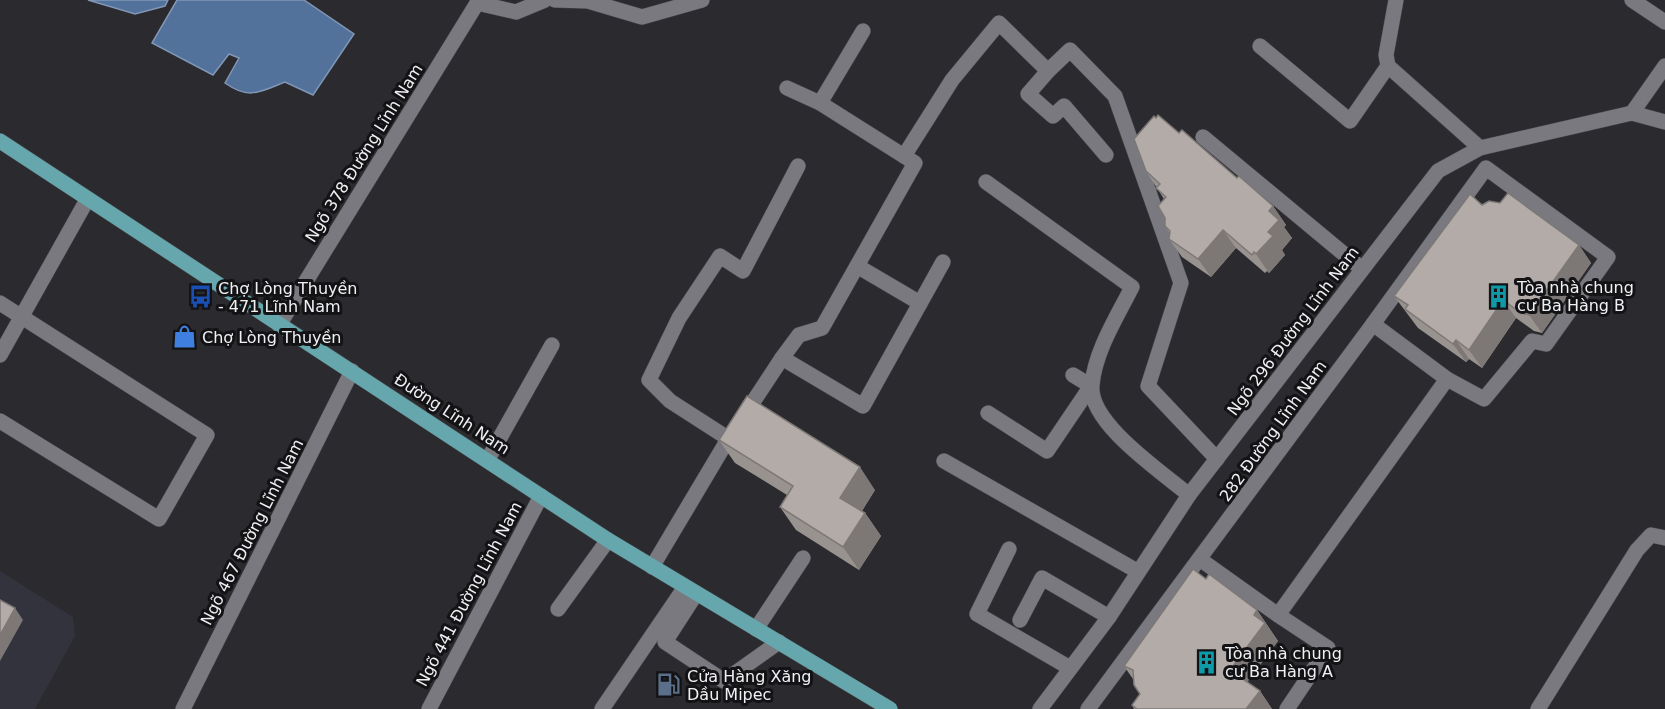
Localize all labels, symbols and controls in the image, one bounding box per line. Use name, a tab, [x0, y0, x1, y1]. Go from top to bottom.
street label: Ngõ 378 Đường Lĩnh Nam	[301, 60, 427, 246]
street label: Ngõ 296 Đường Lĩnh Nam	[1223, 243, 1363, 419]
place label: Tòa nhà chung cư Ba Hàng B	[1516, 278, 1634, 315]
place label: Chợ Lòng Thuyền - 471 Lĩnh Nam	[218, 279, 358, 316]
building icon: Tòa nhà chung cư Ba Hàng B	[1486, 283, 1512, 309]
bus stop icon: Chợ Lòng Thuyền - 471 Lĩnh Nam	[187, 284, 213, 310]
shop icon: Chợ Lòng Thuyền	[171, 324, 197, 350]
place label: Chợ Lòng Thuyền	[202, 328, 342, 347]
street label: 282 Đường Lĩnh Nam	[1216, 357, 1330, 505]
street label: Đường Lĩnh Nam	[391, 370, 513, 458]
street label: Ngõ 467 Đường Lĩnh Nam	[197, 436, 307, 628]
street label: Ngõ 441 Đường Lĩnh Nam	[412, 498, 526, 690]
place label: Tòa nhà chung cư Ba Hàng A	[1224, 644, 1342, 681]
building icon: Tòa nhà chung cư Ba Hàng A	[1194, 649, 1220, 675]
place label: Cửa Hàng Xăng Dầu Mipec	[687, 667, 811, 704]
fuel station icon: Cửa Hàng Xăng Dầu Mipec	[656, 672, 682, 698]

